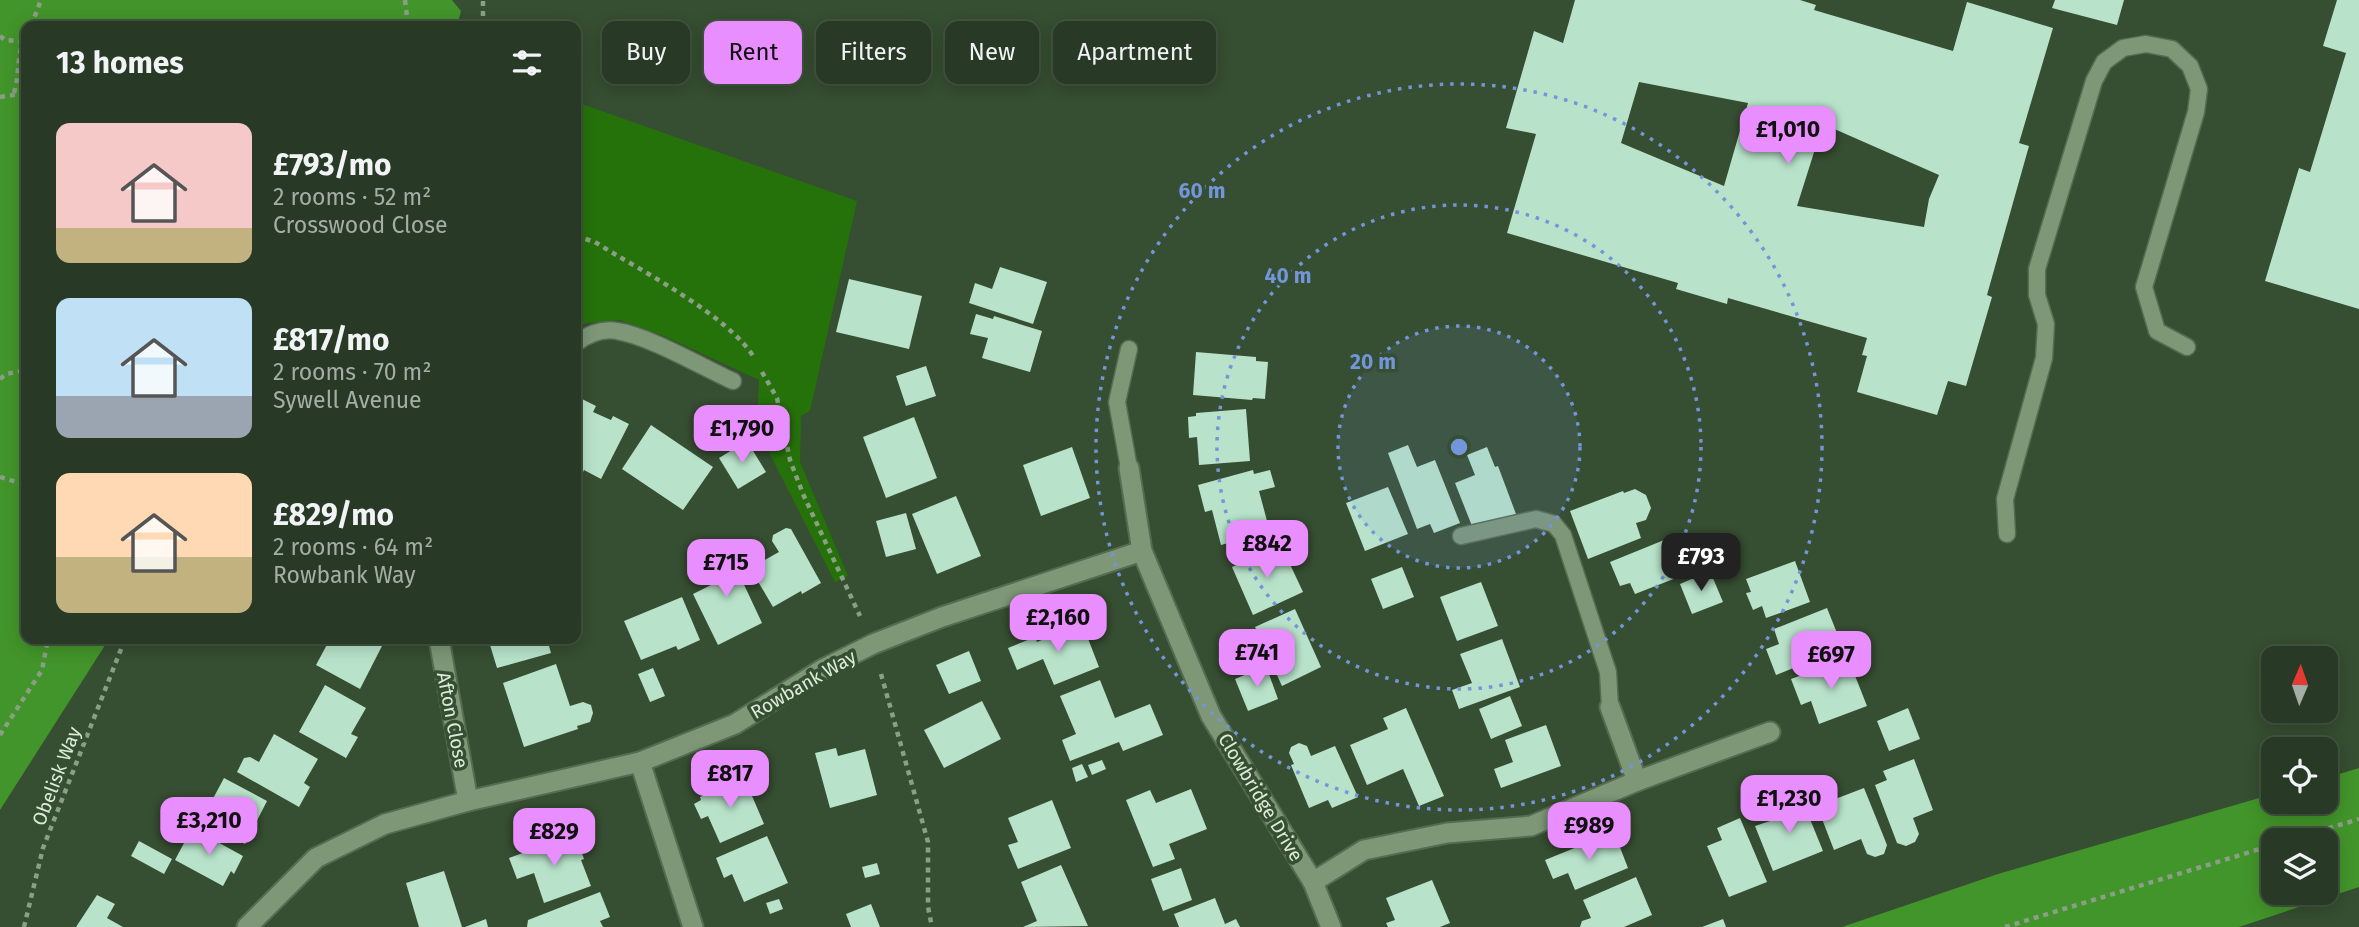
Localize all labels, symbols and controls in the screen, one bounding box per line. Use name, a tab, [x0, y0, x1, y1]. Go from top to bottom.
chip: Buy	[602, 21, 690, 84]
chip: Rent	[704, 21, 802, 84]
chip: Filters	[816, 21, 931, 84]
chip: New	[945, 21, 1039, 84]
chip: Apartment	[1053, 21, 1216, 84]
icon: filters	[508, 44, 546, 82]
text: 13 homes	[56, 45, 184, 81]
pin: £1,010	[1731, 106, 1845, 166]
text: £1,010	[1756, 115, 1820, 143]
text: £793/mo	[273, 147, 392, 183]
icon: home	[112, 151, 196, 235]
text: 60 m	[1179, 178, 1225, 204]
text: 2 rooms · 52 m²	[273, 183, 431, 211]
text: Crosswood Close	[273, 211, 447, 239]
text: 40 m	[1265, 263, 1311, 289]
text: £817/mo	[273, 322, 389, 358]
icon: home	[112, 326, 196, 410]
text: 20 m	[1350, 349, 1396, 375]
text: 2 rooms · 70 m²	[273, 358, 431, 386]
text: Sywell Avenue	[273, 386, 422, 414]
pin: £1,790	[685, 406, 799, 465]
text: £1,790	[710, 414, 774, 442]
centre of rings	[1447, 435, 1471, 459]
text: £829/mo	[273, 497, 394, 533]
icon: home	[112, 501, 196, 585]
pin: £842	[1226, 520, 1308, 580]
text: £842	[1242, 529, 1292, 557]
text: 2 rooms · 64 m²	[273, 533, 433, 561]
pin: £793	[1660, 534, 1742, 593]
pin: £715	[685, 540, 767, 599]
text: £793	[1677, 542, 1725, 570]
text: £715	[703, 548, 749, 576]
text: Rowbank Way	[273, 561, 416, 589]
pin: £2,160	[1001, 594, 1115, 654]
text: £2,160	[1026, 603, 1090, 631]
pin: £741	[1216, 630, 1298, 689]
pin: £697	[1790, 632, 1872, 691]
text: £741	[1235, 638, 1279, 666]
text: £697	[1807, 640, 1855, 668]
street label: Rowbank Way	[746, 645, 861, 724]
north arrow	[2261, 646, 2338, 723]
map controls	[2261, 646, 2338, 905]
street label: Afton Close	[432, 670, 473, 770]
street label: Obelisk Way	[27, 723, 86, 829]
street label: Clowbridge Drive	[1213, 729, 1308, 866]
button: locate	[2261, 737, 2338, 814]
pin: £817	[689, 750, 771, 810]
text: £817	[707, 759, 753, 787]
pin: £1,230	[1732, 776, 1846, 835]
text: £1,230	[1757, 784, 1821, 812]
pin: £3,210	[152, 798, 266, 857]
pin: £989	[1548, 802, 1630, 862]
text: £3,210	[176, 806, 242, 834]
pin: £829	[513, 808, 595, 868]
text: £989	[1564, 811, 1614, 839]
text: £829	[529, 817, 579, 845]
button: layers	[2261, 828, 2338, 905]

